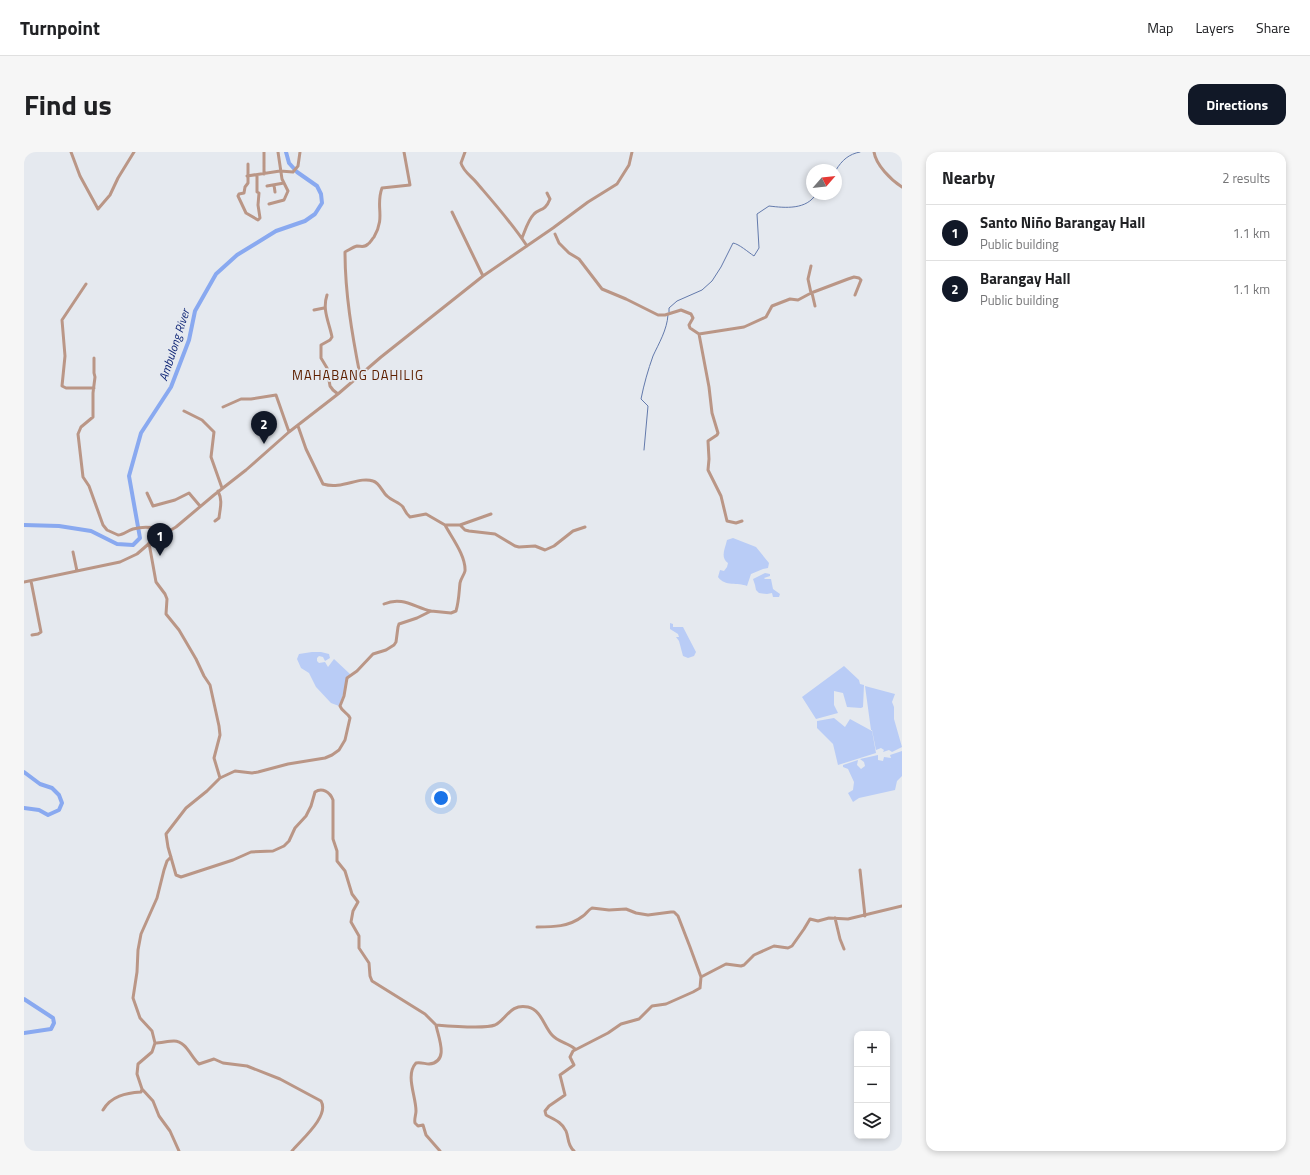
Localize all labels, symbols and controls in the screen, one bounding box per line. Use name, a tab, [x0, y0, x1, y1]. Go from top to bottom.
text: Turnpoint	[20, 13, 100, 42]
text: Map	[1147, 17, 1173, 38]
text: Layers	[1195, 17, 1234, 38]
text: Share	[1256, 17, 1290, 38]
text: Find us	[24, 83, 112, 126]
button: Directions	[1188, 84, 1286, 125]
north arrow	[806, 164, 842, 200]
text: Nearby	[942, 165, 995, 191]
text: 2 results	[1222, 168, 1270, 188]
text: Santo Niño Barangay Hall	[980, 211, 1145, 234]
text: 1	[951, 223, 959, 243]
text: 1.1 km	[1233, 223, 1270, 243]
text: Public building	[980, 234, 1059, 254]
text: Barangay Hall	[980, 267, 1071, 290]
text: 2	[951, 279, 959, 299]
text: 1.1 km	[1233, 279, 1270, 299]
text: Public building	[980, 290, 1059, 310]
water label: Ambulong River	[153, 305, 195, 383]
district label: MAHABANG DAHILIG	[292, 365, 424, 385]
pin: 2	[251, 411, 277, 444]
pin: 1	[147, 523, 173, 556]
your location	[431, 788, 451, 808]
map controls	[854, 1031, 890, 1139]
button: +	[854, 1031, 890, 1067]
button: −	[854, 1067, 890, 1103]
button: layers	[854, 1103, 890, 1139]

